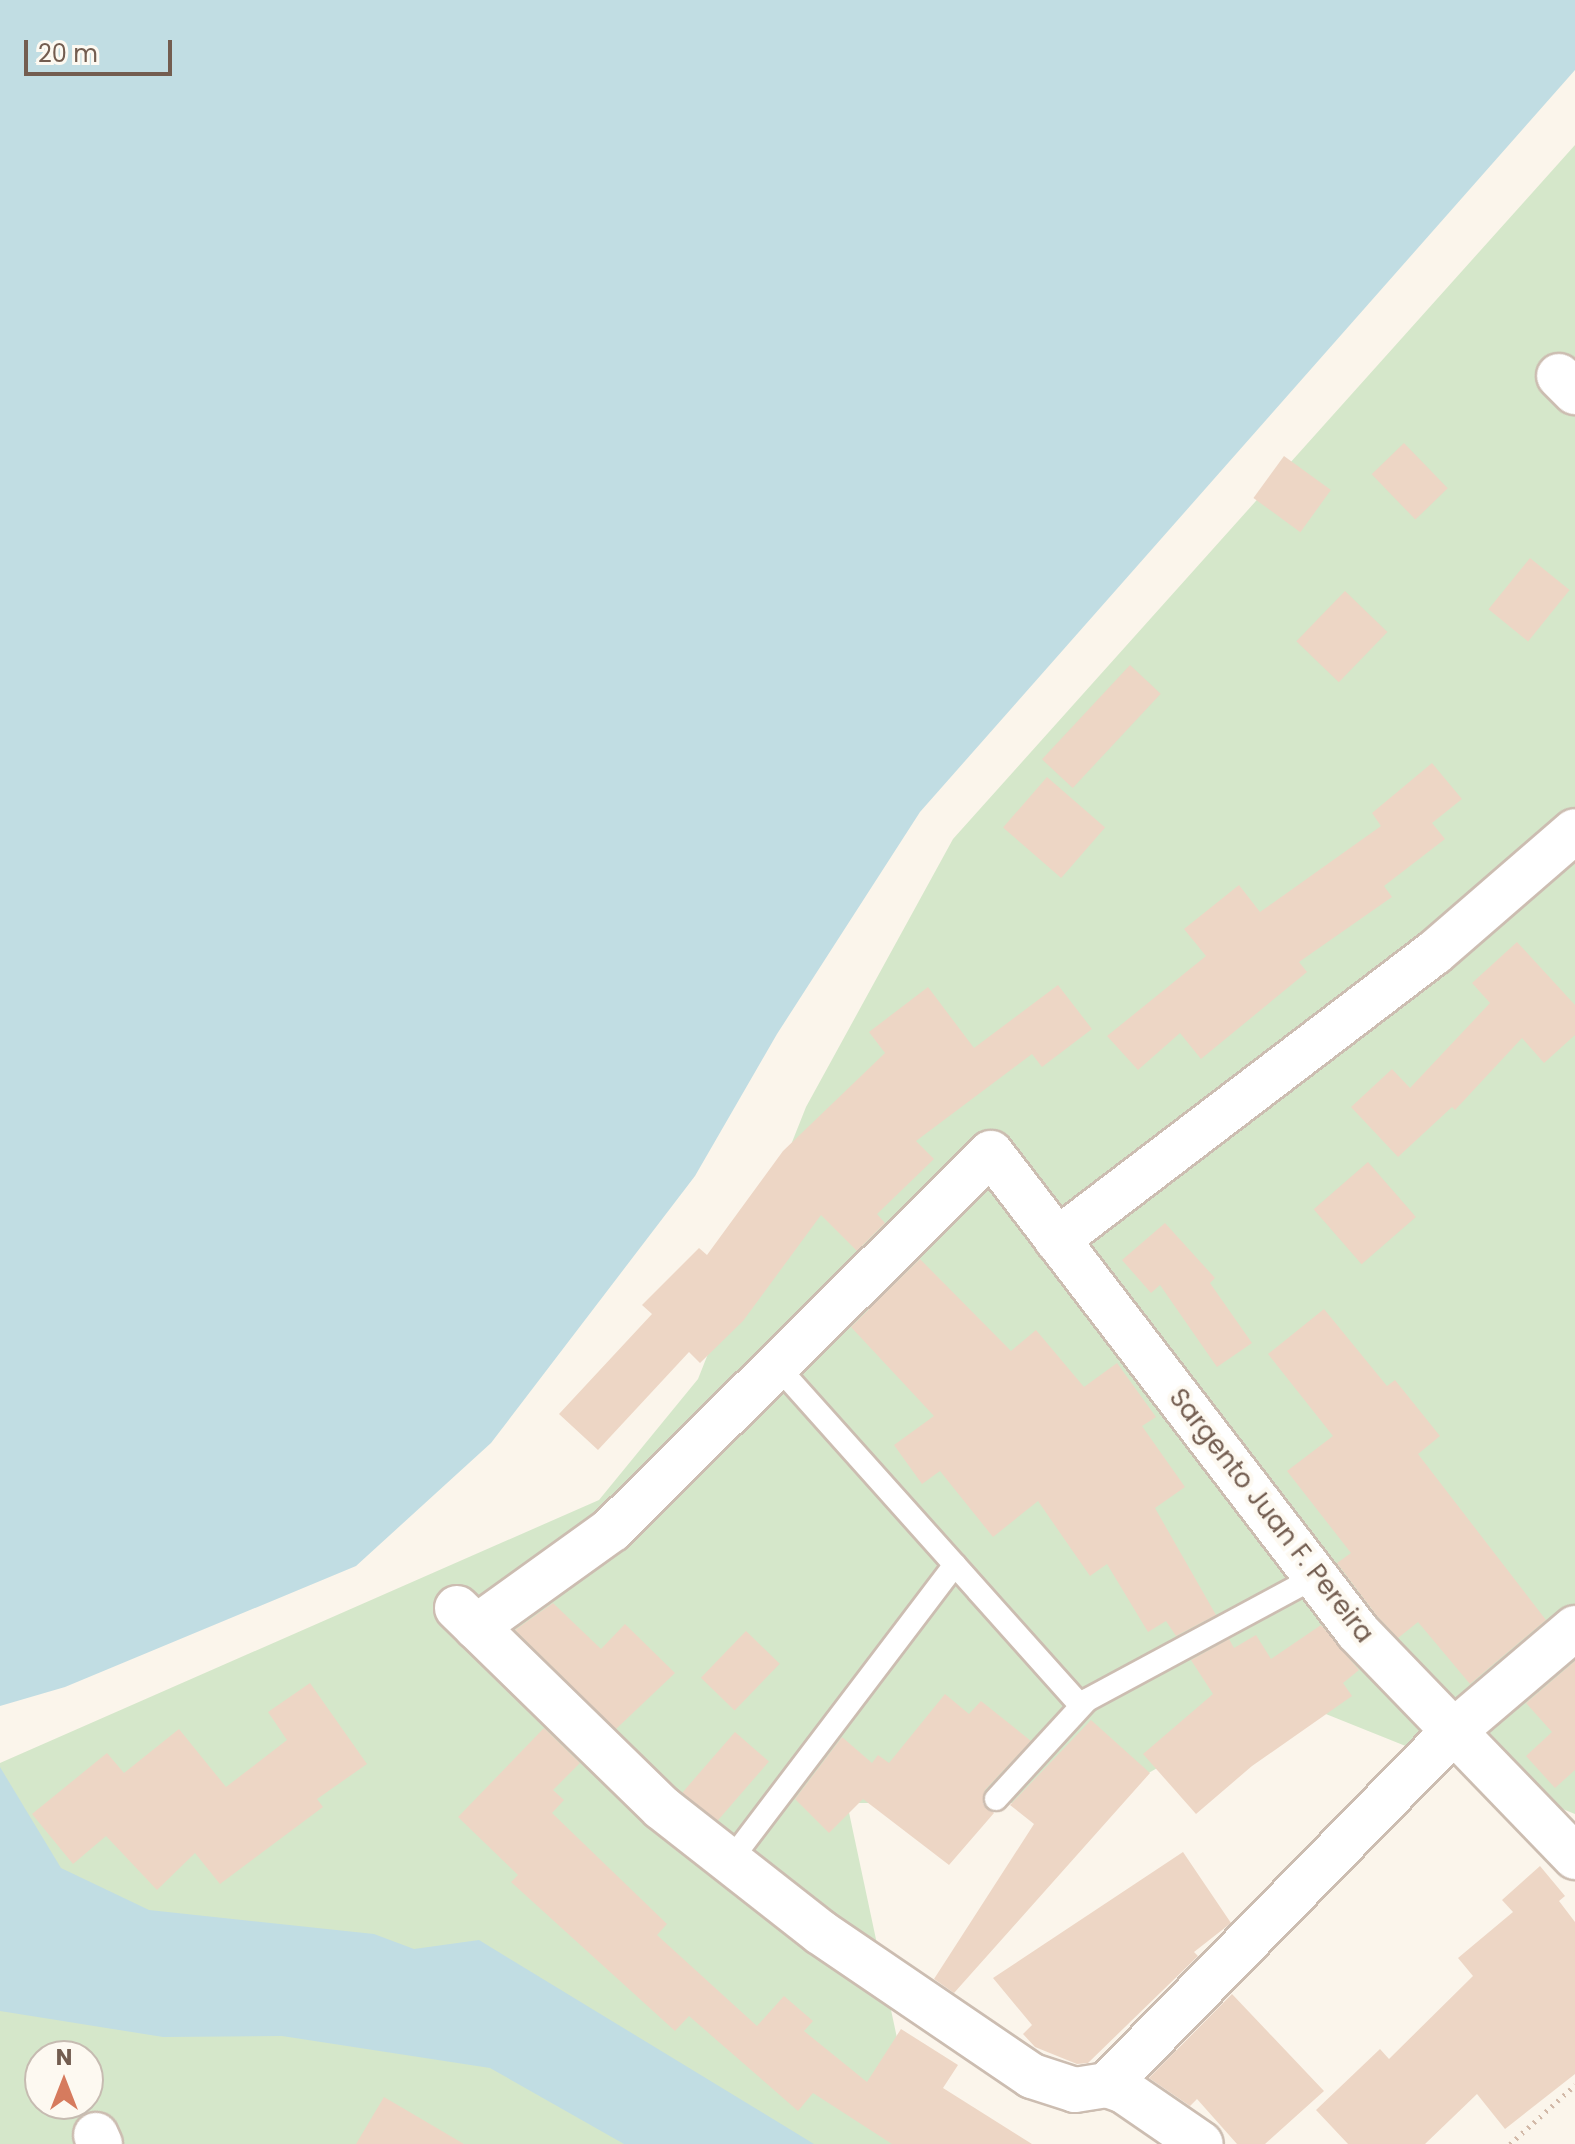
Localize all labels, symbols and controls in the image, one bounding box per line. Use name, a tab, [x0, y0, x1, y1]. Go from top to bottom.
scale bar	[28, 24, 176, 74]
text: 20 m	[38, 37, 98, 70]
street label: Sargento Juan F. Pereira	[1162, 1383, 1380, 1649]
north arrow	[24, 2040, 104, 2120]
text: N	[56, 2042, 72, 2073]

